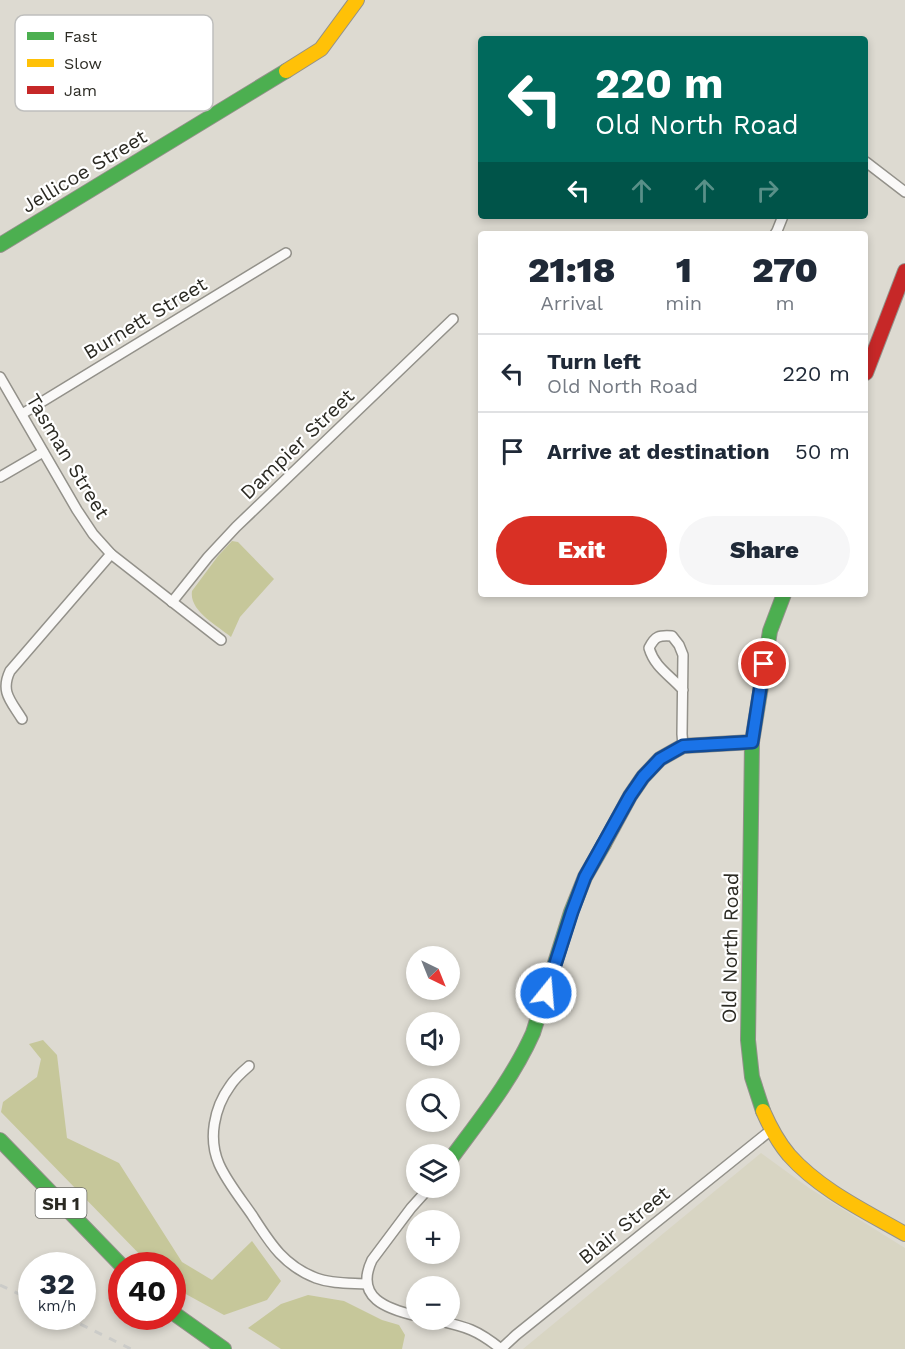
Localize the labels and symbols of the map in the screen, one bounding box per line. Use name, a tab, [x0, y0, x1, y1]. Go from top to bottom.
legend	[15, 15, 213, 111]
text: Fast	[64, 27, 97, 46]
text: Slow	[64, 54, 102, 73]
text: Jam	[64, 81, 97, 100]
street label: Jellicoe Street	[17, 124, 152, 218]
street label: Burnett Street	[79, 271, 212, 364]
street label: Dampier Street	[235, 383, 359, 504]
street label: Tasman Street	[21, 389, 115, 523]
pin	[738, 638, 789, 689]
street label: Old North Road	[717, 872, 743, 1024]
north arrow	[406, 946, 460, 1000]
position arrow	[514, 961, 578, 1025]
street label: Blair Street	[573, 1181, 675, 1269]
road number: SH 1	[36, 1188, 86, 1218]
speed limit sign: 40	[108, 1252, 186, 1330]

